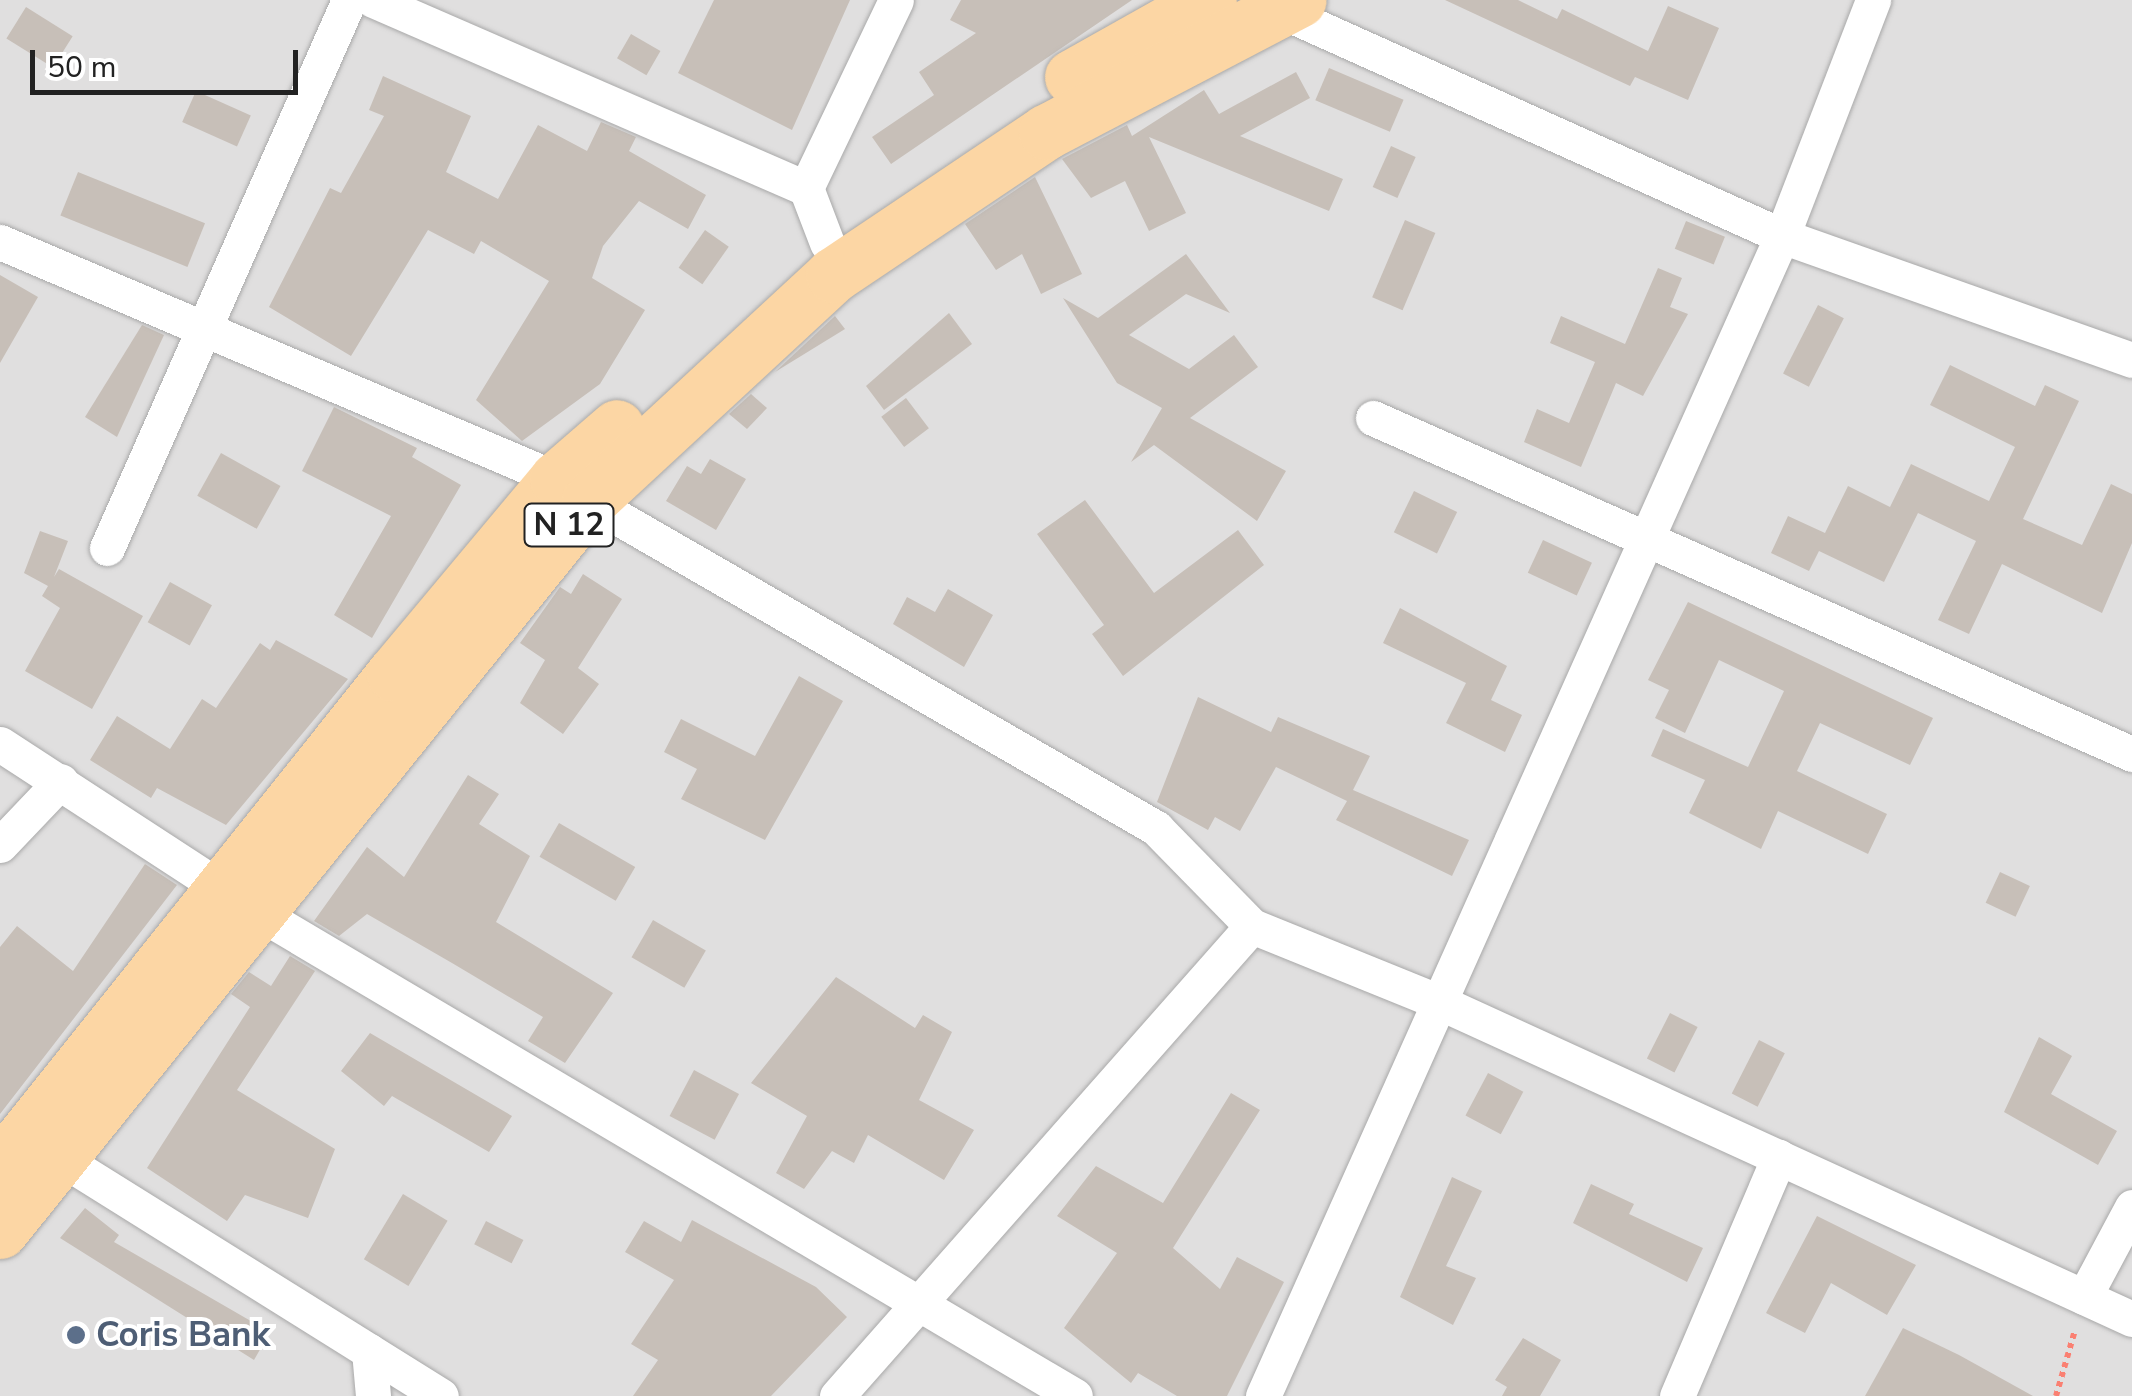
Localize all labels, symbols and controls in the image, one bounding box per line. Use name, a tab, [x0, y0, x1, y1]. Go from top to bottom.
scale bar	[35, 30, 302, 92]
text: 50 m	[47, 47, 116, 88]
road number: N 12	[522, 498, 616, 552]
place label: Coris Bank	[96, 1314, 270, 1356]
marker: Coris Bank	[65, 1324, 87, 1346]

